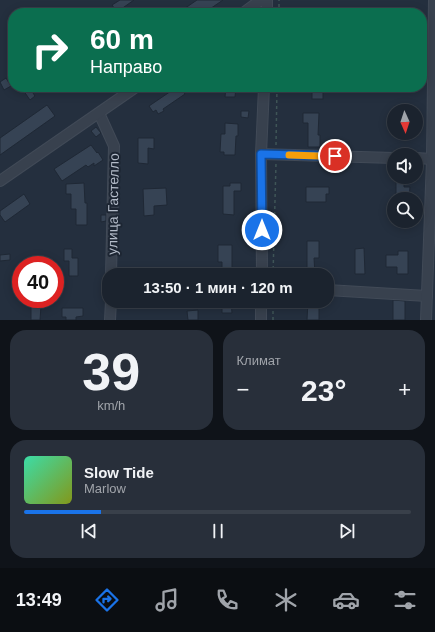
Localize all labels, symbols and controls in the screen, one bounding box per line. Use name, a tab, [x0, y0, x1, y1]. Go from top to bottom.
icon: right	[24, 24, 76, 76]
text: 60 m	[90, 24, 154, 55]
text: Направо	[90, 57, 162, 77]
north arrow	[387, 104, 423, 140]
map controls	[387, 104, 423, 228]
pin	[318, 139, 352, 173]
icon: arrive	[324, 145, 346, 167]
button: sound	[387, 148, 423, 184]
street label: улица Гастелло	[104, 153, 122, 255]
button: search	[387, 192, 423, 228]
position arrow	[241, 209, 283, 251]
speed limit sign: 40	[12, 256, 64, 308]
text: 13:50 · 1 мин · 120 m	[143, 279, 293, 296]
text: 39	[82, 343, 140, 401]
text: Климат	[237, 353, 281, 368]
text: 23°	[301, 374, 346, 407]
text: −	[237, 377, 249, 402]
text: +	[398, 377, 411, 402]
text: km/h	[97, 398, 125, 413]
text: Slow Tide	[84, 464, 154, 481]
text: Marlow	[84, 481, 126, 496]
icon: previous	[78, 520, 100, 542]
icon: pause	[207, 520, 229, 542]
icon: next	[336, 520, 358, 542]
icon: directions	[93, 586, 121, 614]
icon: music	[153, 586, 181, 614]
icon: phone	[213, 586, 241, 614]
icon: climate	[272, 586, 300, 614]
icon: car	[332, 586, 360, 614]
icon: filters	[391, 586, 419, 614]
text: 13:49	[16, 590, 62, 610]

